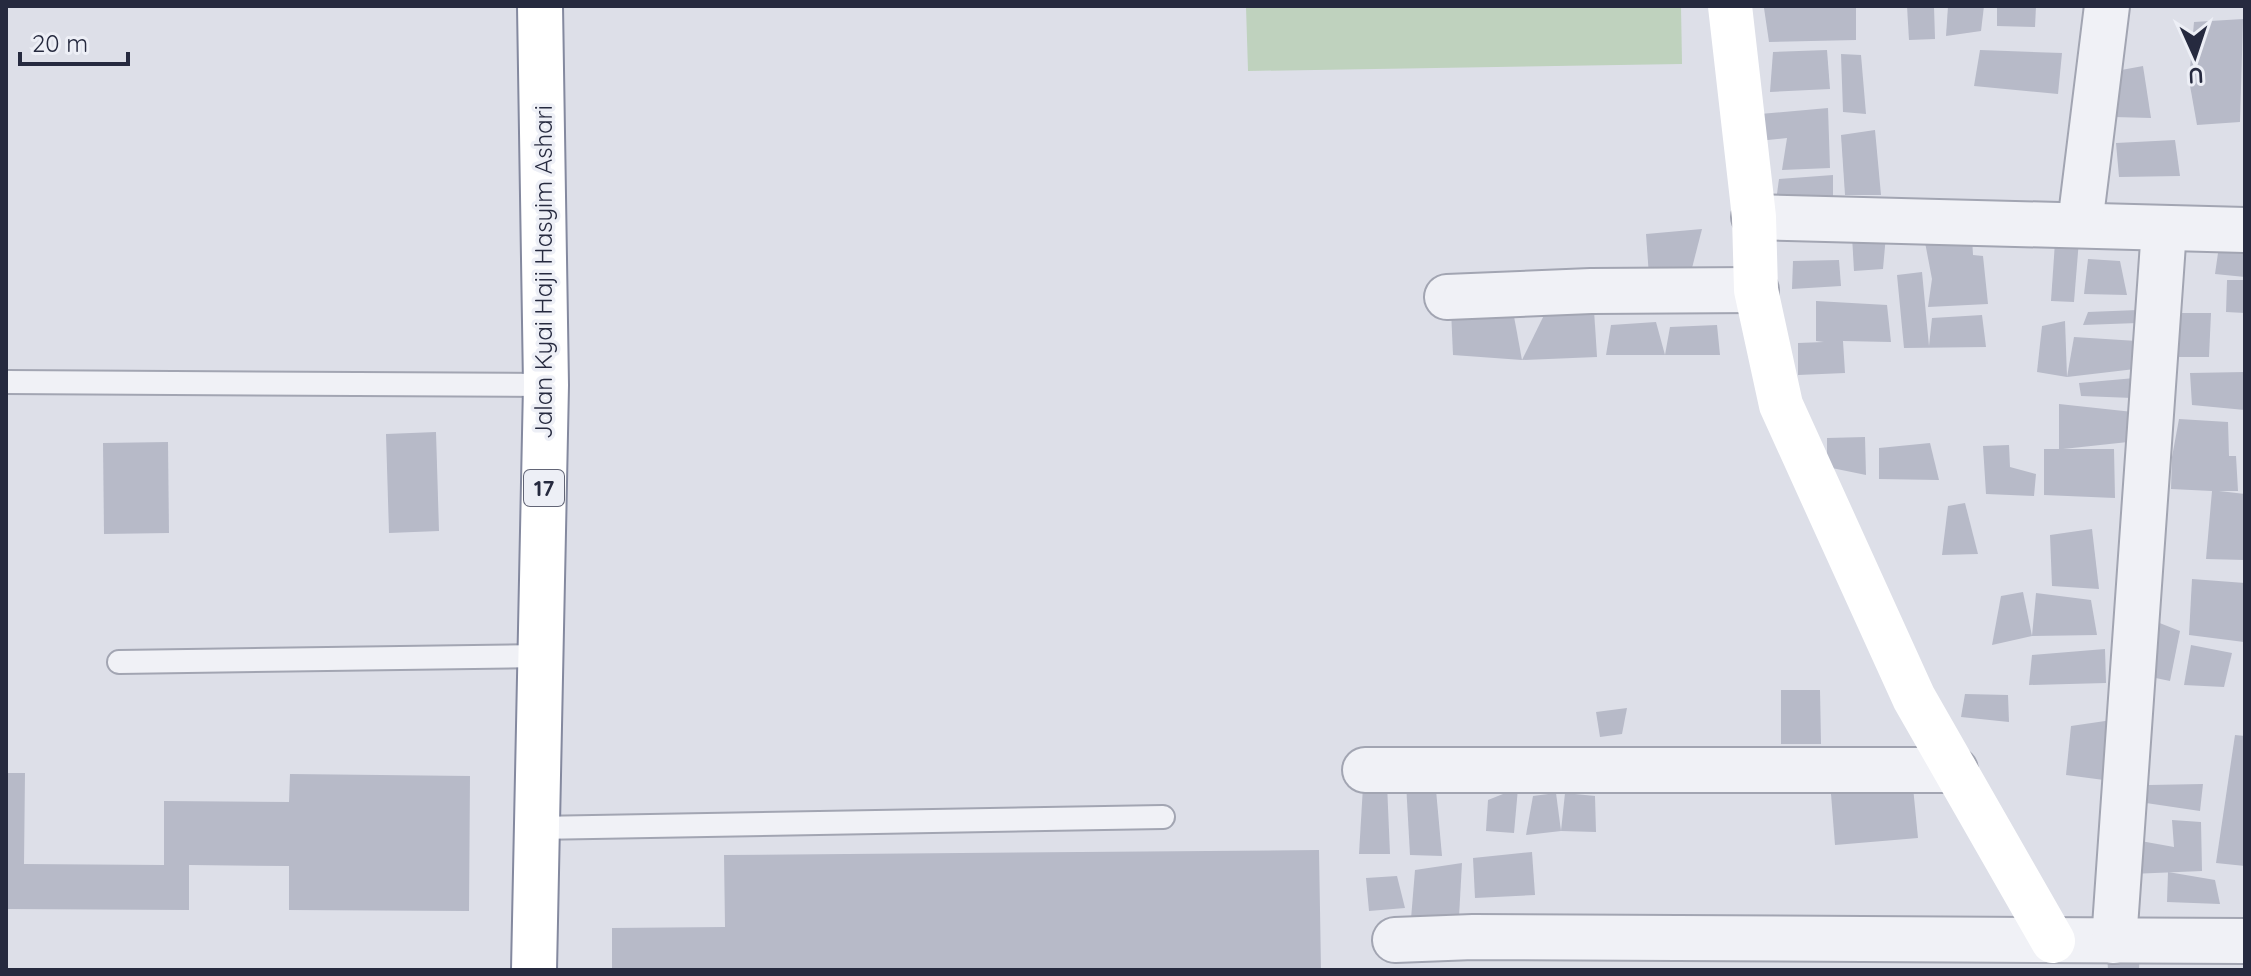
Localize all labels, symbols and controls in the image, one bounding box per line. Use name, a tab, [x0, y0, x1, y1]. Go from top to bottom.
scale bar	[20, 16, 128, 66]
north arrow	[2155, 16, 2235, 96]
text: 20 m	[32, 28, 88, 58]
text: U	[2188, 62, 2205, 90]
street label: Jalan Kyai Haji Hasyim Ashari	[528, 105, 558, 439]
road number: 17	[524, 470, 564, 506]

